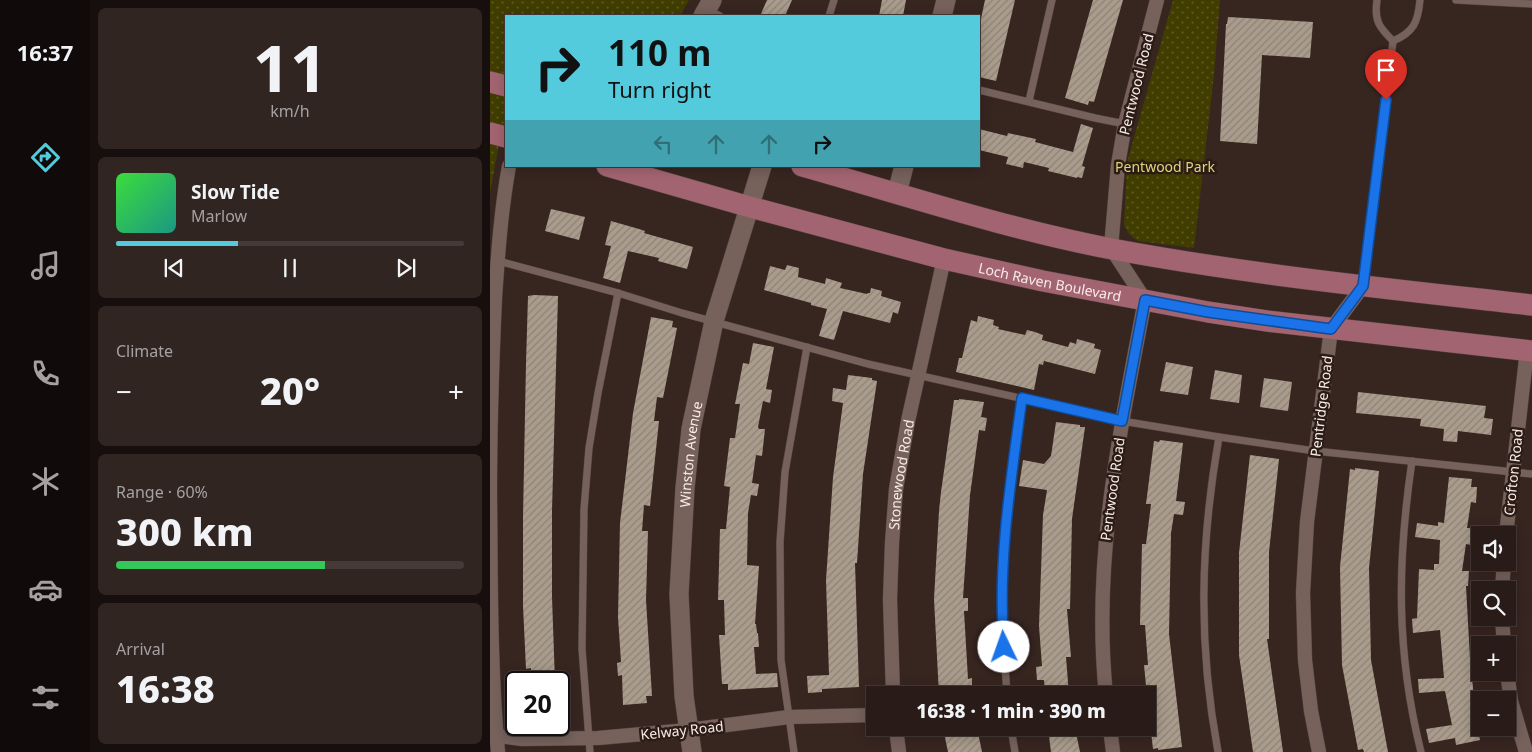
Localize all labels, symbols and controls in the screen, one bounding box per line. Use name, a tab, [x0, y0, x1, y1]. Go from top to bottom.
text: 11	[253, 23, 327, 111]
text: 110 m	[608, 29, 711, 76]
street label: Pentwood Road	[1114, 31, 1158, 137]
icon: right	[525, 35, 590, 100]
text: 16:37	[17, 37, 73, 67]
pin	[1365, 49, 1407, 100]
icon: arrive	[1372, 56, 1400, 84]
text: Turn right	[608, 74, 711, 104]
text: km/h	[270, 100, 310, 122]
icon: left	[649, 130, 677, 158]
icon: ahead	[702, 130, 730, 158]
icon: ahead	[755, 130, 783, 158]
icon: right	[808, 130, 836, 158]
icon: directions	[28, 140, 63, 175]
park label: Pentwood Park	[1115, 157, 1215, 176]
text: Slow Tide	[191, 179, 280, 205]
text: Marlow	[191, 205, 247, 227]
icon: music	[28, 248, 63, 283]
icon: previous	[160, 254, 188, 282]
icon: pause	[276, 254, 304, 282]
icon: next	[392, 254, 420, 282]
street label: Loch Raven Boulevard	[977, 257, 1123, 305]
text: Climate	[116, 340, 173, 362]
street label: Pentridge Road	[1305, 354, 1337, 458]
icon: phone	[28, 356, 63, 391]
text: 20°	[260, 364, 320, 416]
text: −	[116, 372, 132, 410]
text: +	[448, 372, 464, 410]
street label: Winston Avenue	[674, 399, 706, 508]
street label: Stonewood Road	[884, 418, 918, 531]
street label: Crofton Road	[1499, 428, 1527, 516]
street label: Pentwood Road	[1095, 436, 1129, 542]
icon: climate	[28, 464, 63, 499]
text: Range · 60%	[116, 481, 208, 503]
text: 300 km	[116, 505, 254, 557]
map controls	[1471, 526, 1516, 736]
button: sound	[1471, 526, 1516, 571]
icon: car	[28, 572, 63, 607]
button: search	[1471, 581, 1516, 626]
position arrow	[977, 620, 1029, 672]
button: +	[1471, 636, 1516, 681]
text: Arrival	[116, 638, 165, 660]
text: 16:38	[116, 662, 215, 714]
speed limit sign: 20	[505, 671, 570, 736]
icon: filters	[28, 680, 63, 715]
button: −	[1471, 691, 1516, 736]
text: 16:38 · 1 min · 390 m	[916, 698, 1106, 724]
street label: Kelway Road	[640, 716, 724, 744]

